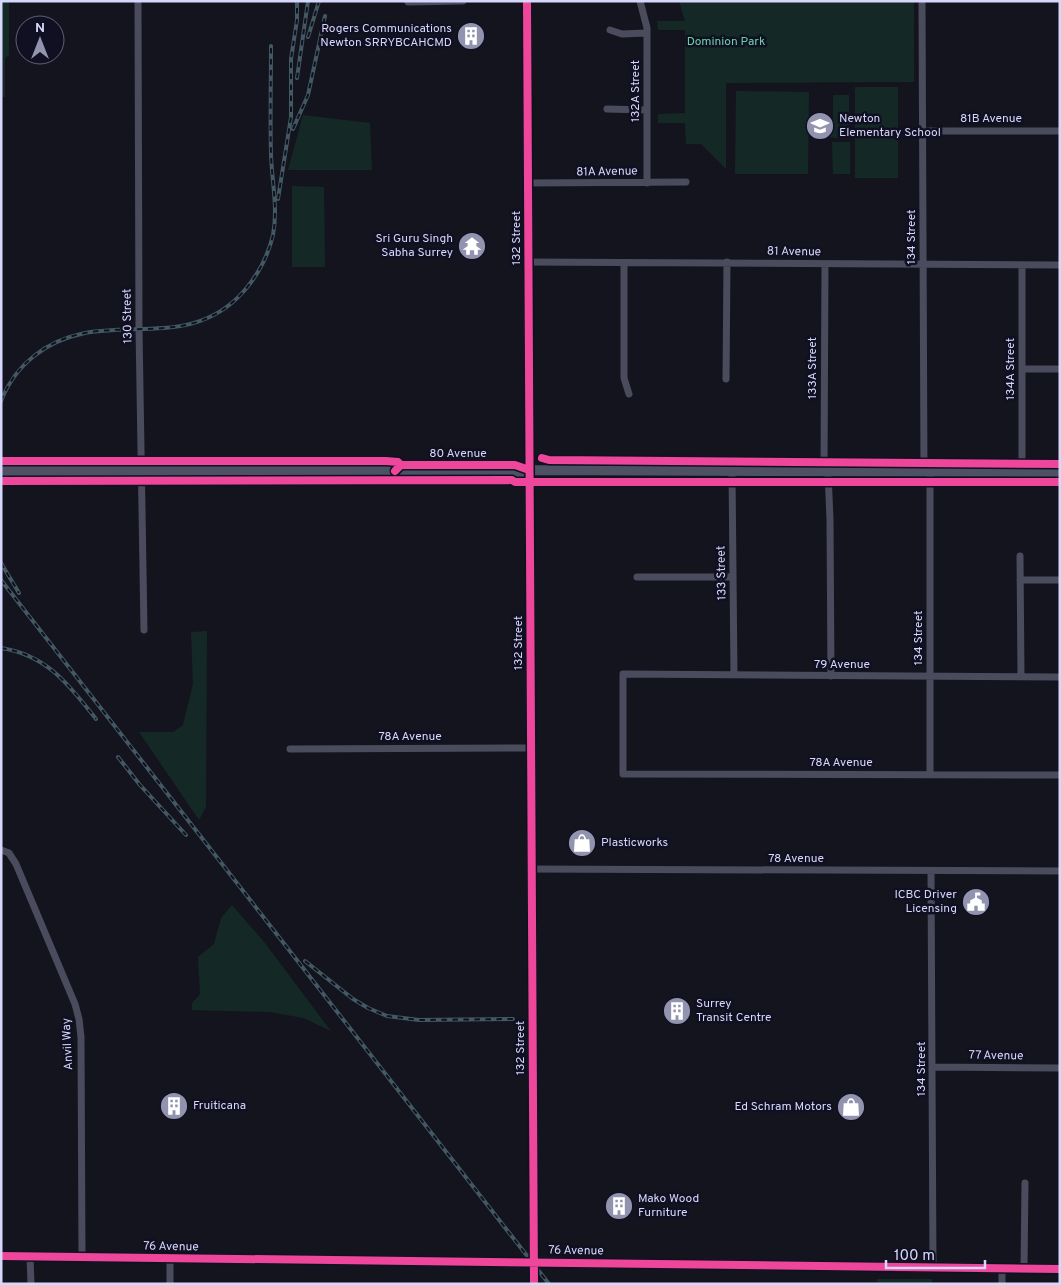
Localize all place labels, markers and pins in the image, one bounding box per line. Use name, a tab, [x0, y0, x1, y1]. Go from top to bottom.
place label: Rogers Communications Newton SRRYBCAHCMD	[320, 21, 452, 51]
building icon: Rogers Communications Newton SRRYBCAHCMD	[456, 21, 486, 51]
school or university icon: Newton Elementary School	[805, 111, 835, 141]
place label: Newton Elementary School	[839, 111, 941, 141]
place label: Sri Guru Singh Sabha Surrey	[375, 231, 453, 261]
temple icon: Sri Guru Singh Sabha Surrey	[457, 231, 487, 261]
shop icon: Plasticworks	[567, 828, 597, 858]
place label: Plasticworks	[601, 835, 668, 851]
place label: ICBC Driver Licensing	[894, 887, 957, 917]
public building icon: ICBC Driver Licensing	[961, 887, 991, 917]
building icon: Surrey Transit Centre	[662, 996, 692, 1026]
place label: Surrey Transit Centre	[696, 996, 772, 1026]
building icon: Fruiticana	[159, 1091, 189, 1121]
shop icon: Ed Schram Motors	[836, 1092, 866, 1122]
place label: Fruiticana	[193, 1098, 246, 1114]
place label: Ed Schram Motors	[734, 1099, 832, 1115]
building icon: Mako Wood Furniture	[604, 1191, 634, 1221]
place label: Mako Wood Furniture	[638, 1191, 699, 1221]

